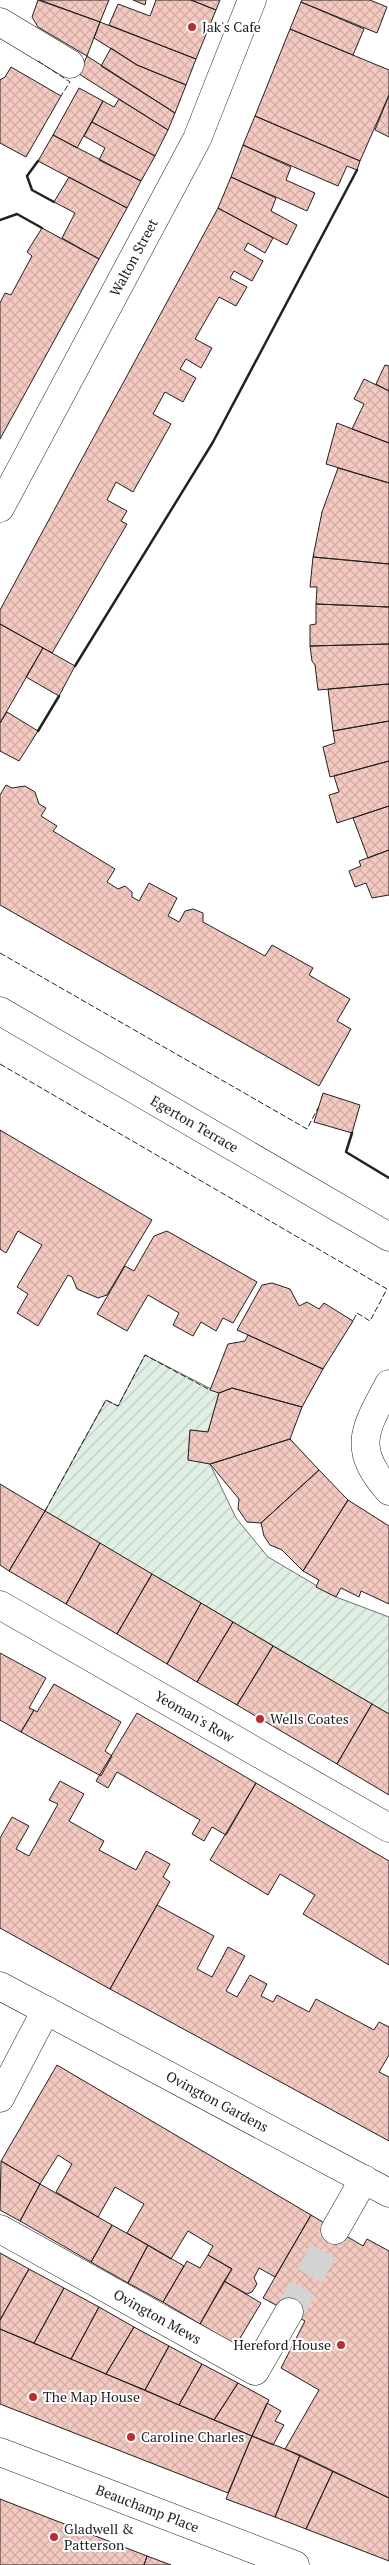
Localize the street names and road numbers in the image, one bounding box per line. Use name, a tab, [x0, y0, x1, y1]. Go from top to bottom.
street label: Walton Street	[105, 214, 162, 299]
street label: Egerton Terrace	[147, 1091, 242, 1157]
street label: Yeoman's Row	[151, 1686, 238, 1747]
street label: Ovington Gardens	[163, 2066, 272, 2136]
street label: Ovington Mews	[110, 2284, 205, 2348]
street label: Beauchamp Place	[93, 2480, 202, 2536]

